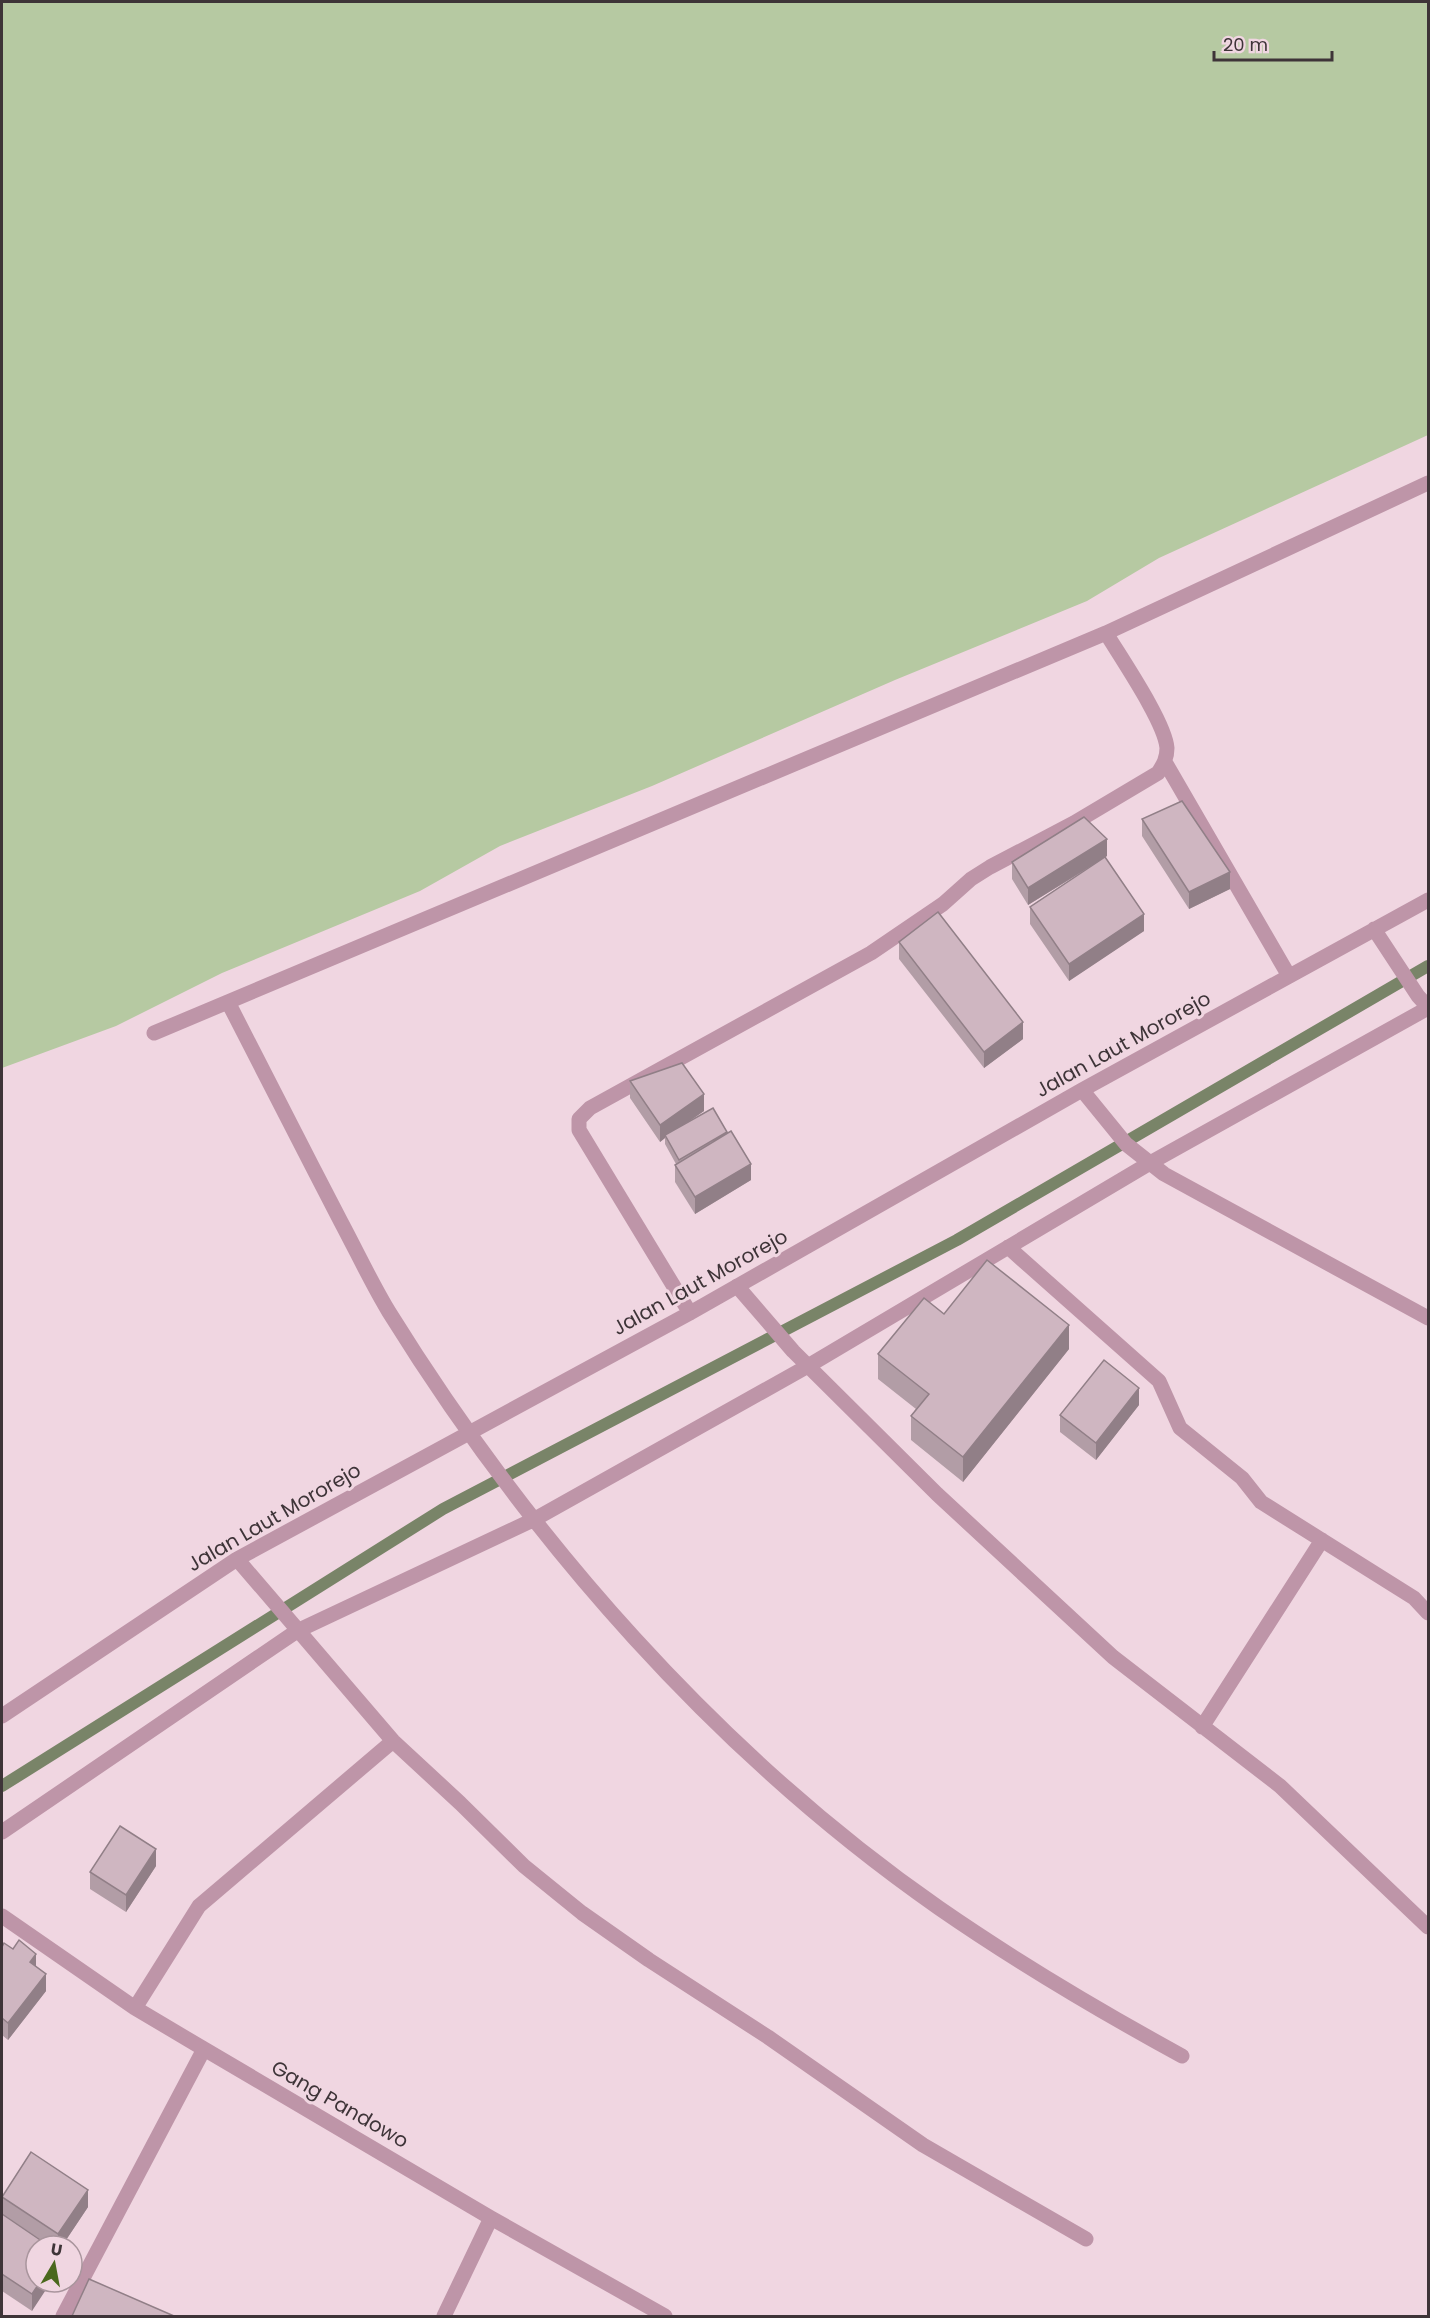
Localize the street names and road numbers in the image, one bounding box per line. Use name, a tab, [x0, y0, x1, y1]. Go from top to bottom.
street label: Jalan Laut Mororejo	[1030, 984, 1216, 1104]
street label: Jalan Laut Mororejo	[607, 1222, 793, 1342]
street label: Jalan Laut Mororejo	[182, 1456, 366, 1578]
street label: Gang Pandowo	[266, 2053, 414, 2155]

